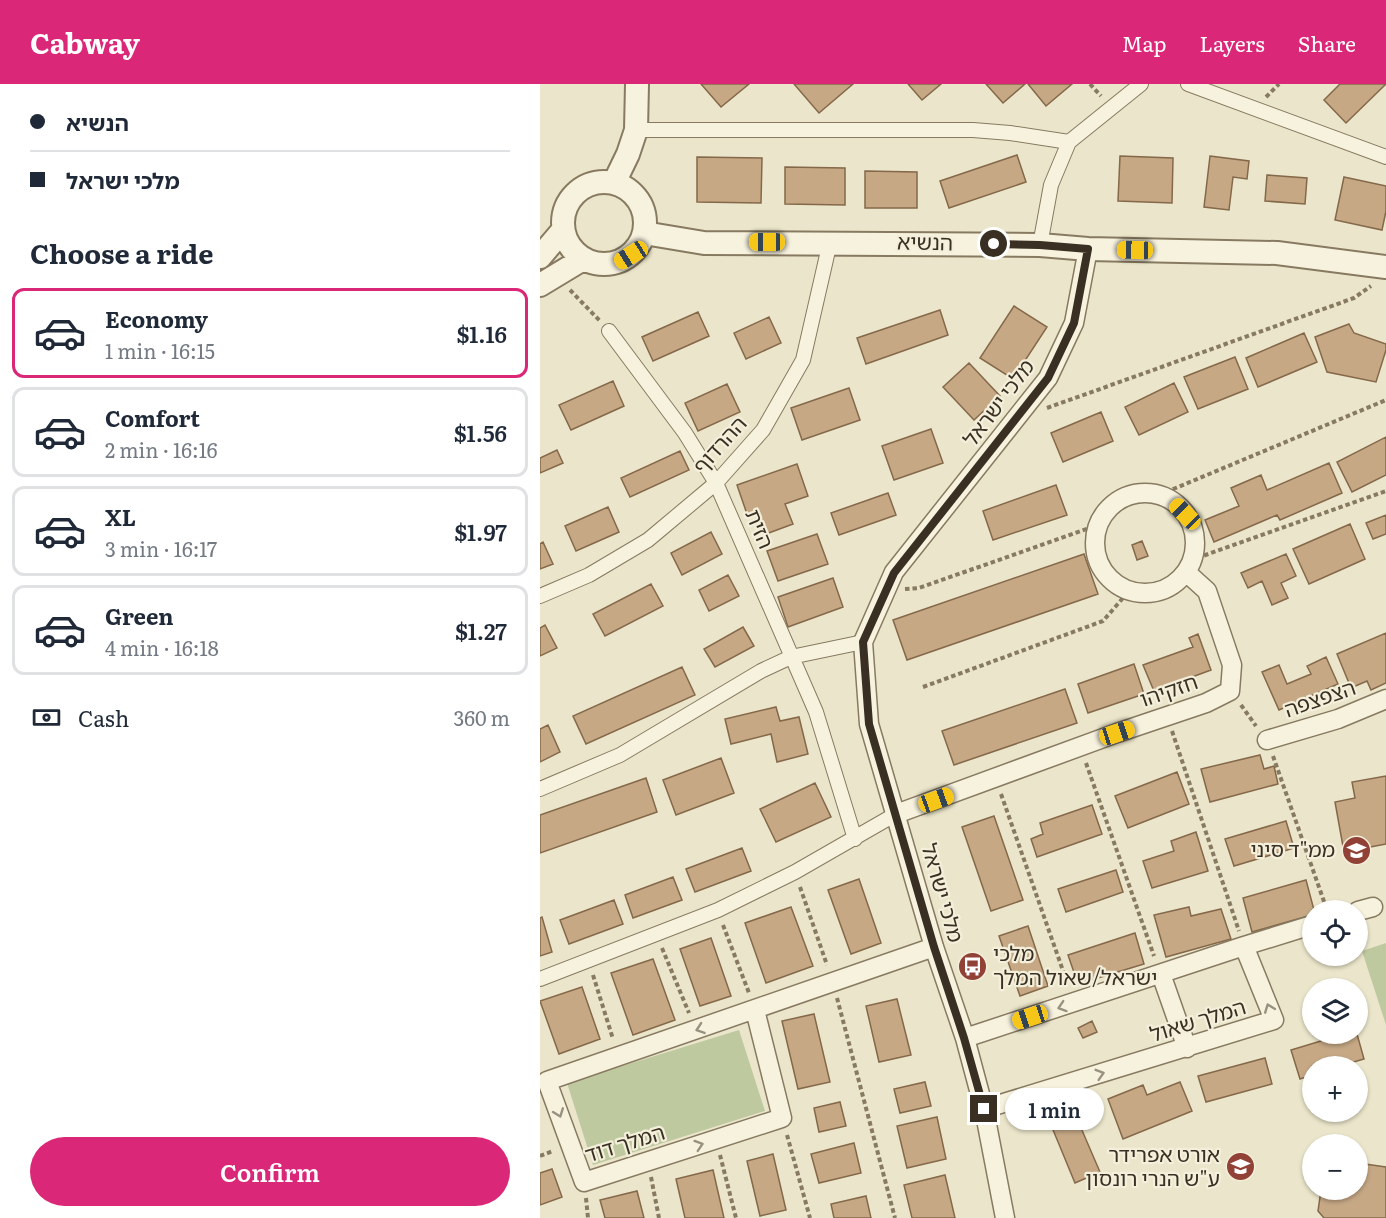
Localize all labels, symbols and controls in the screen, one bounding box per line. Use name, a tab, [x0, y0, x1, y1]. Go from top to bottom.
text: Cabway	[30, 21, 140, 63]
text: Map	[1122, 27, 1167, 58]
text: Layers	[1200, 27, 1265, 58]
text: Share	[1298, 27, 1356, 58]
text: הנשיא	[66, 105, 129, 138]
text: מלכי ישראל	[66, 163, 180, 196]
street label: הנשיא	[897, 225, 953, 256]
route start	[980, 230, 1007, 257]
text: Choose a ride	[30, 232, 213, 272]
car	[749, 233, 785, 251]
car	[611, 238, 651, 272]
car	[1117, 241, 1153, 259]
text: Economy	[105, 302, 208, 335]
icon: car	[33, 306, 87, 360]
text: $1.16	[456, 317, 507, 350]
text: 1 min · 16:15	[105, 335, 215, 365]
street label: מלכי ישראל	[954, 351, 1040, 452]
text: Comfort	[105, 401, 200, 434]
icon: car	[33, 405, 87, 459]
street label: ההרדוף	[684, 408, 752, 479]
text: $1.56	[454, 416, 507, 449]
text: 2 min · 16:16	[105, 434, 218, 464]
car	[1166, 495, 1204, 533]
text: XL	[105, 500, 136, 533]
street label: הזית	[739, 503, 783, 553]
icon: car	[33, 504, 87, 558]
text: $1.97	[454, 515, 507, 548]
text: 3 min · 16:17	[105, 533, 217, 563]
text: Green	[105, 599, 174, 632]
icon: car	[33, 603, 87, 657]
text: $1.27	[455, 614, 507, 647]
text: 4 min · 16:18	[105, 632, 219, 662]
street label: חזקיהו	[1135, 664, 1201, 713]
street label: הצפצפה	[1279, 670, 1359, 723]
icon: cash	[30, 701, 63, 734]
text: Cash	[78, 701, 129, 734]
text: 360 m	[453, 702, 510, 732]
car	[1097, 719, 1137, 747]
car	[916, 785, 956, 815]
place label: ממ"ד סיני	[1250, 832, 1335, 863]
school or university icon: ממ"ד סיני	[1340, 834, 1372, 866]
street label: מלכי ישראל	[915, 839, 973, 946]
map controls	[1302, 900, 1368, 1200]
button: locate	[1302, 900, 1368, 966]
place label: מלכי ישראל/שאול המלך	[993, 936, 1157, 991]
bus stop icon: מלכי ישראל/שאול המלך	[956, 950, 988, 982]
button: layers	[1302, 978, 1368, 1044]
street label: המלך שאול	[1145, 989, 1249, 1048]
one-way arrow	[1057, 999, 1068, 1012]
car	[1010, 1003, 1050, 1031]
one-way arrow	[1263, 1003, 1276, 1013]
one-way arrow	[695, 1022, 706, 1034]
button: +	[1302, 1056, 1368, 1122]
one-way arrow	[1094, 1069, 1105, 1081]
callout: 1 min	[1005, 1088, 1104, 1130]
text: 1 min	[1028, 1094, 1081, 1124]
route end	[970, 1095, 997, 1122]
one-way arrow	[551, 1107, 564, 1117]
street label: המלך דוד	[580, 1115, 668, 1168]
button: −	[1302, 1134, 1368, 1200]
button: Confirm	[30, 1137, 510, 1206]
place label: אורט אפרידר ע"ש הנרי רונסון	[1085, 1137, 1220, 1192]
one-way arrow	[693, 1140, 704, 1152]
school or university icon: אורט אפרידר ע"ש הנרי רונסון	[1225, 1151, 1257, 1183]

